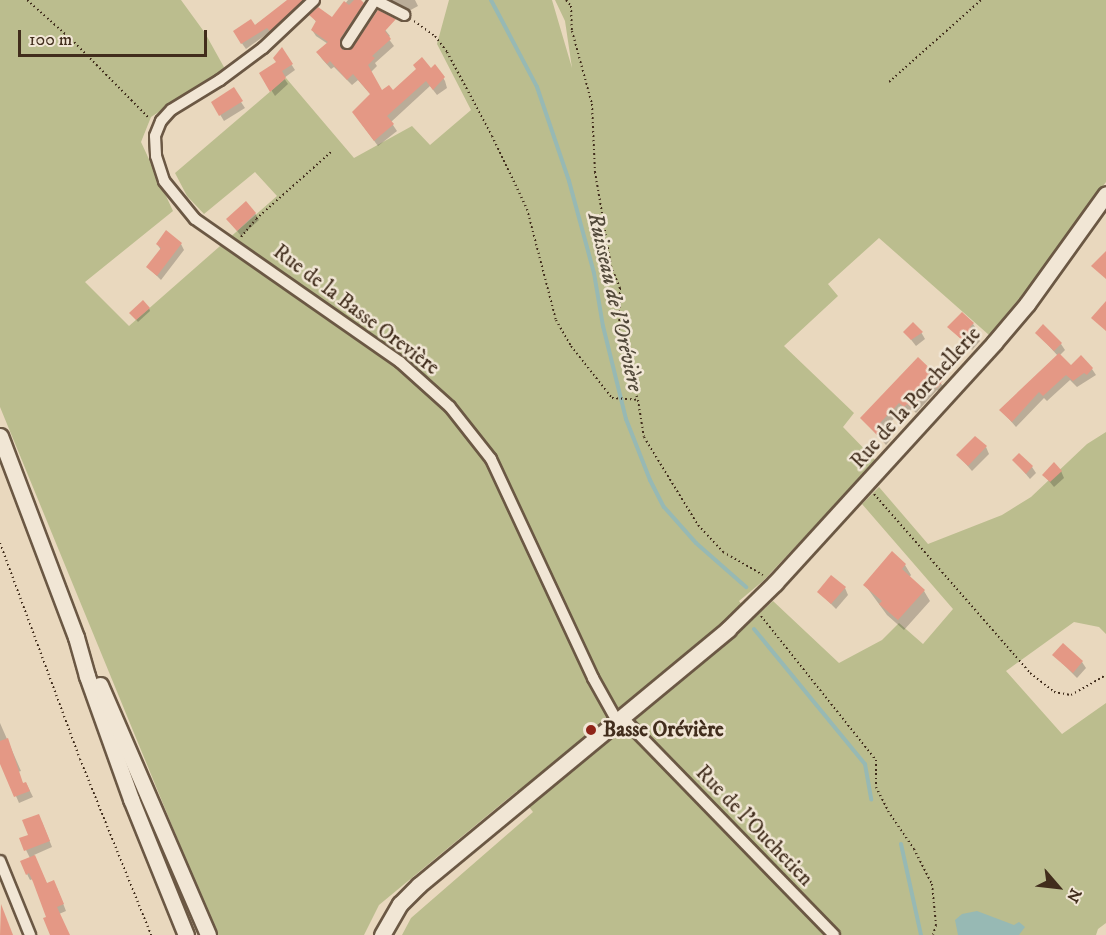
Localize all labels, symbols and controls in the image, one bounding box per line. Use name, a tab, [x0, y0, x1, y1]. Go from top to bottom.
scale bar	[21, 18, 210, 56]
text: 100 m	[29, 29, 72, 51]
water label: Ruisseau de l'Orévière	[582, 210, 648, 394]
street label: Rue de la Basse Orevière	[268, 239, 444, 381]
street label: Rue de la Porchellerie	[846, 322, 986, 474]
place label: Basse Orévière	[603, 717, 724, 743]
marker: Basse Orévière	[584, 723, 598, 737]
street label: Rue de l'Ouchetien	[690, 760, 818, 892]
north arrow	[1028, 857, 1088, 917]
text: N	[1062, 885, 1086, 906]

